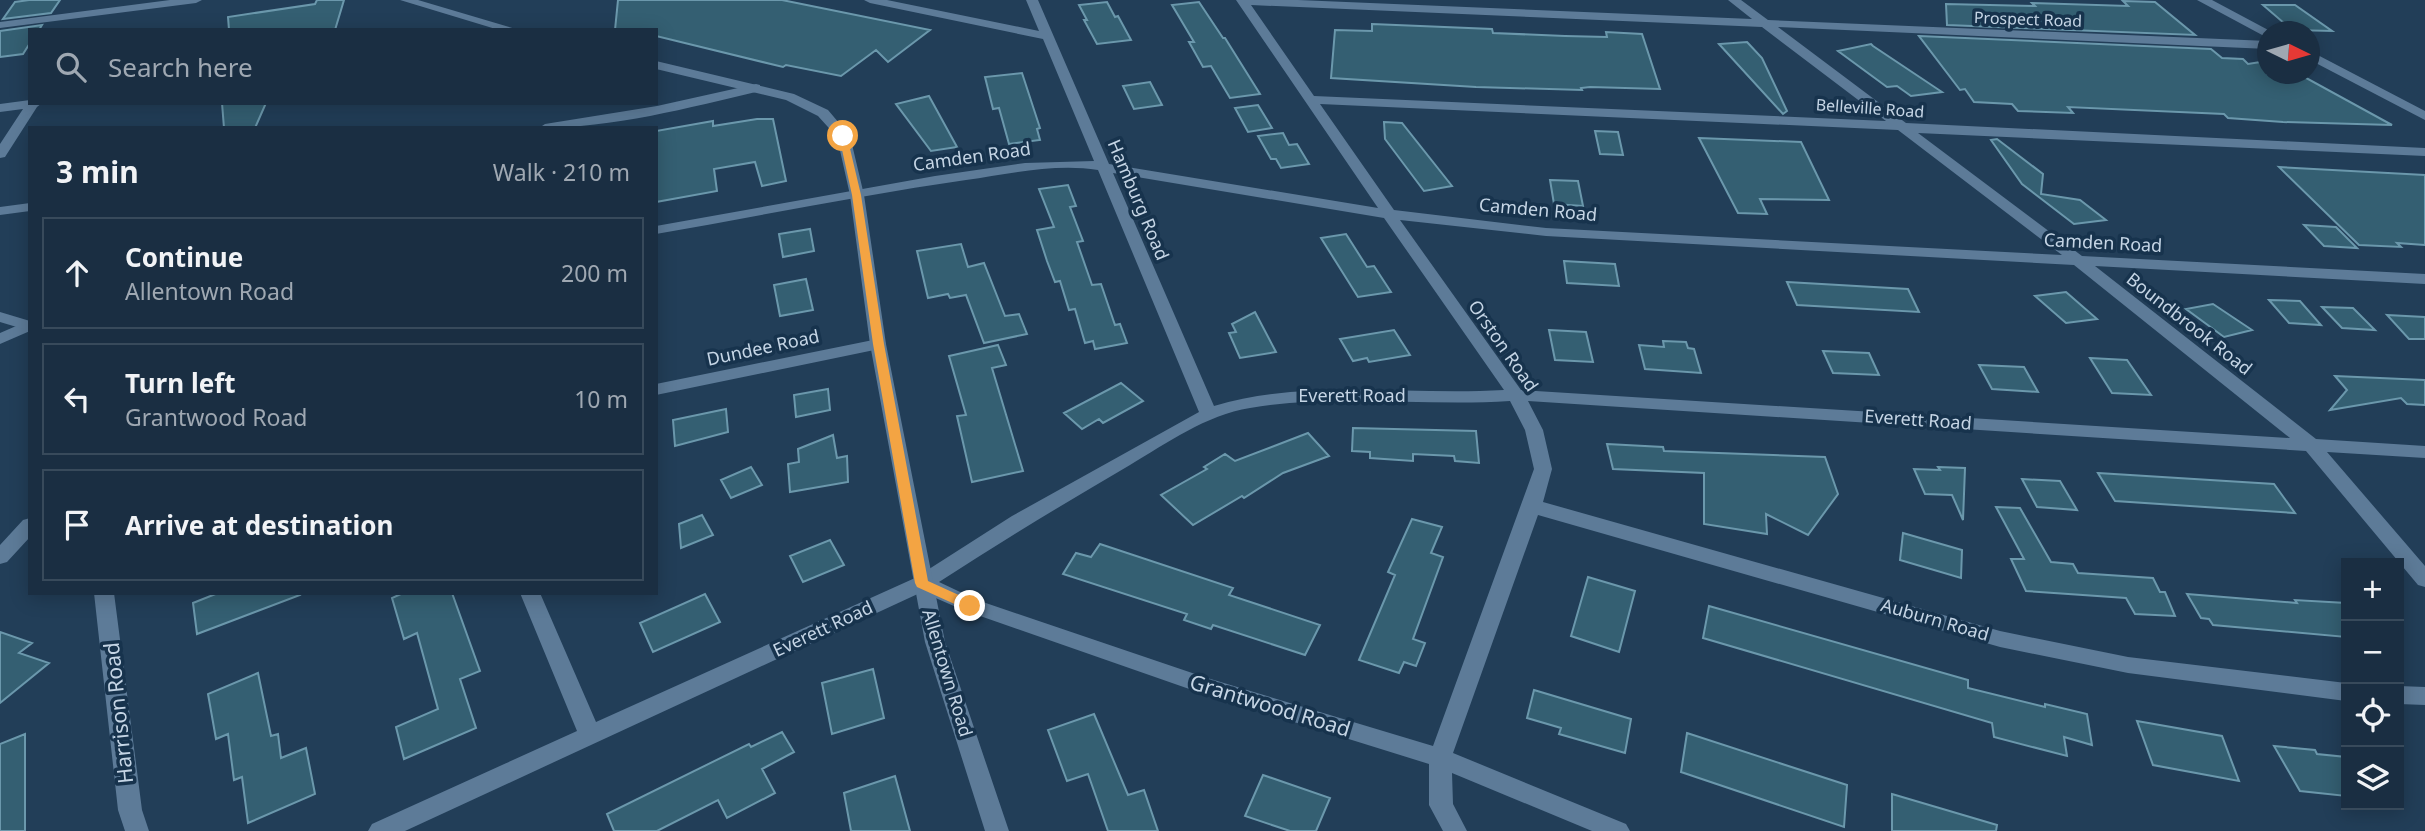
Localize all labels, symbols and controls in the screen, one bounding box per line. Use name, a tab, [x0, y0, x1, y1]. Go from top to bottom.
street label: Prospect Road	[1974, 6, 2082, 32]
north arrow	[2257, 21, 2320, 84]
search box	[28, 28, 658, 105]
icon: search	[52, 48, 90, 86]
text: Search here	[108, 49, 253, 85]
street label: Belleville Road	[1815, 93, 1925, 123]
route start	[827, 120, 858, 151]
street label: Camden Road	[911, 136, 1032, 176]
street label: Hamburg Road	[1103, 136, 1175, 264]
text: 3 min	[56, 151, 139, 192]
text: Walk · 210 m	[493, 156, 630, 188]
street label: Camden Road	[1478, 192, 1598, 226]
street label: Camden Road	[2043, 227, 2163, 257]
text: Continue	[125, 239, 243, 275]
icon: ahead	[58, 254, 96, 292]
text: 200 m	[561, 257, 628, 289]
street label: Boundbrook Road	[2122, 267, 2257, 380]
text: Allentown Road	[125, 275, 294, 307]
street label: Orston Road	[1463, 295, 1544, 396]
street label: Dundee Road	[704, 323, 821, 371]
text: Turn left	[125, 365, 236, 401]
icon: left	[58, 380, 96, 418]
text: 10 m	[574, 383, 628, 415]
street label: Everett Road	[1298, 383, 1406, 407]
text: Grantwood Road	[125, 401, 308, 433]
street label: Everett Road	[1864, 403, 1973, 435]
icon: arrive	[58, 506, 96, 544]
text: Arrive at destination	[125, 507, 394, 543]
map controls	[2341, 558, 2404, 810]
button: +	[2341, 558, 2404, 621]
route end	[954, 590, 985, 621]
street label: Auburn Road	[1878, 592, 1992, 646]
street label: Everett Road	[769, 595, 876, 662]
street label: Allentown Road	[917, 606, 979, 739]
button: −	[2341, 621, 2404, 684]
street label: Harrison Road	[97, 641, 139, 785]
street label: Grantwood Road	[1187, 667, 1354, 743]
button: locate	[2341, 684, 2404, 747]
button: layers	[2341, 747, 2404, 810]

